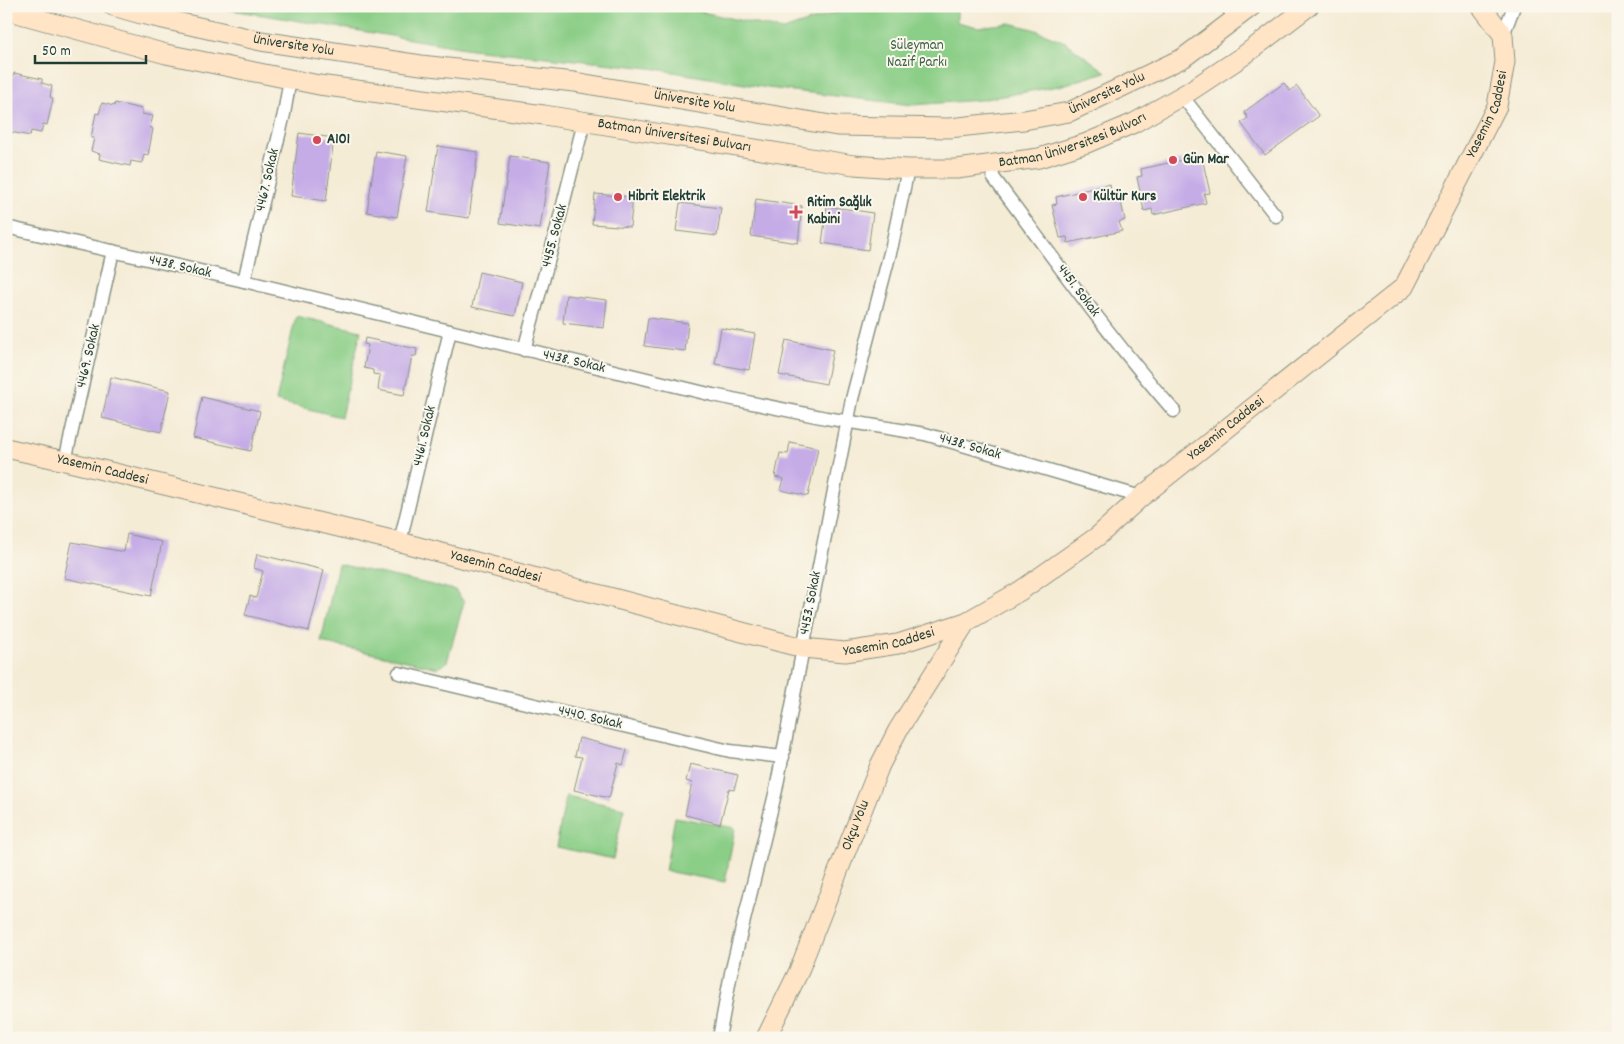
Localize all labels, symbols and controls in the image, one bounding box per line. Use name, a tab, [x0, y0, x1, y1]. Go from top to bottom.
street label: Üniversite Yolu	[251, 29, 336, 63]
scale bar	[35, 32, 146, 64]
park label: Süleyman Nazif Parkı	[887, 35, 947, 74]
text: 50 m	[42, 41, 71, 63]
street label: Üniversite Yolu	[1066, 66, 1149, 121]
street label: Yasemin Caddesi	[1461, 69, 1514, 162]
street label: Üniversite Yolu	[652, 85, 737, 120]
street label: Batman Üniversitesi Bulvarı	[997, 107, 1151, 174]
street label: Batman Üniversitesi Bulvarı	[596, 113, 753, 159]
place label: A101	[327, 129, 350, 151]
marker: A101	[311, 134, 323, 146]
street label: 4467. Sokak	[250, 146, 286, 214]
place label: Gün Mar	[1183, 149, 1229, 171]
marker: Gün Mar	[1167, 154, 1179, 166]
place label: Hibrit Elektrik	[628, 186, 705, 208]
place label: Kültür Kurs	[1093, 186, 1156, 208]
marker: Hibrit Elektrik	[612, 191, 624, 203]
marker: Kültür Kurs	[1077, 191, 1089, 203]
place label: Ritim Sağlık Kabini	[807, 192, 872, 231]
street label: 4455. Sokak	[536, 202, 574, 270]
marker: Ritim Sağlık Kabini	[789, 205, 803, 219]
street label: 4438. Sokak	[146, 249, 214, 285]
street label: 4451. Sokak	[1051, 260, 1105, 322]
street label: 4469. Sokak	[71, 322, 107, 390]
street label: 4438. Sokak	[540, 344, 608, 380]
street label: Yasemin Caddesi	[1183, 391, 1270, 467]
street label: 4461. Sokak	[407, 403, 443, 469]
street label: 4438. Sokak	[936, 428, 1004, 466]
street label: Yasemin Caddesi	[55, 449, 151, 492]
street label: Yasemin Caddesi	[448, 545, 544, 590]
street label: 4453. Sokak	[794, 569, 828, 637]
street label: Yasemin Caddesi	[842, 622, 938, 663]
street label: 4440. Sokak	[556, 700, 624, 736]
street label: Okçu Yolu	[836, 797, 876, 854]

